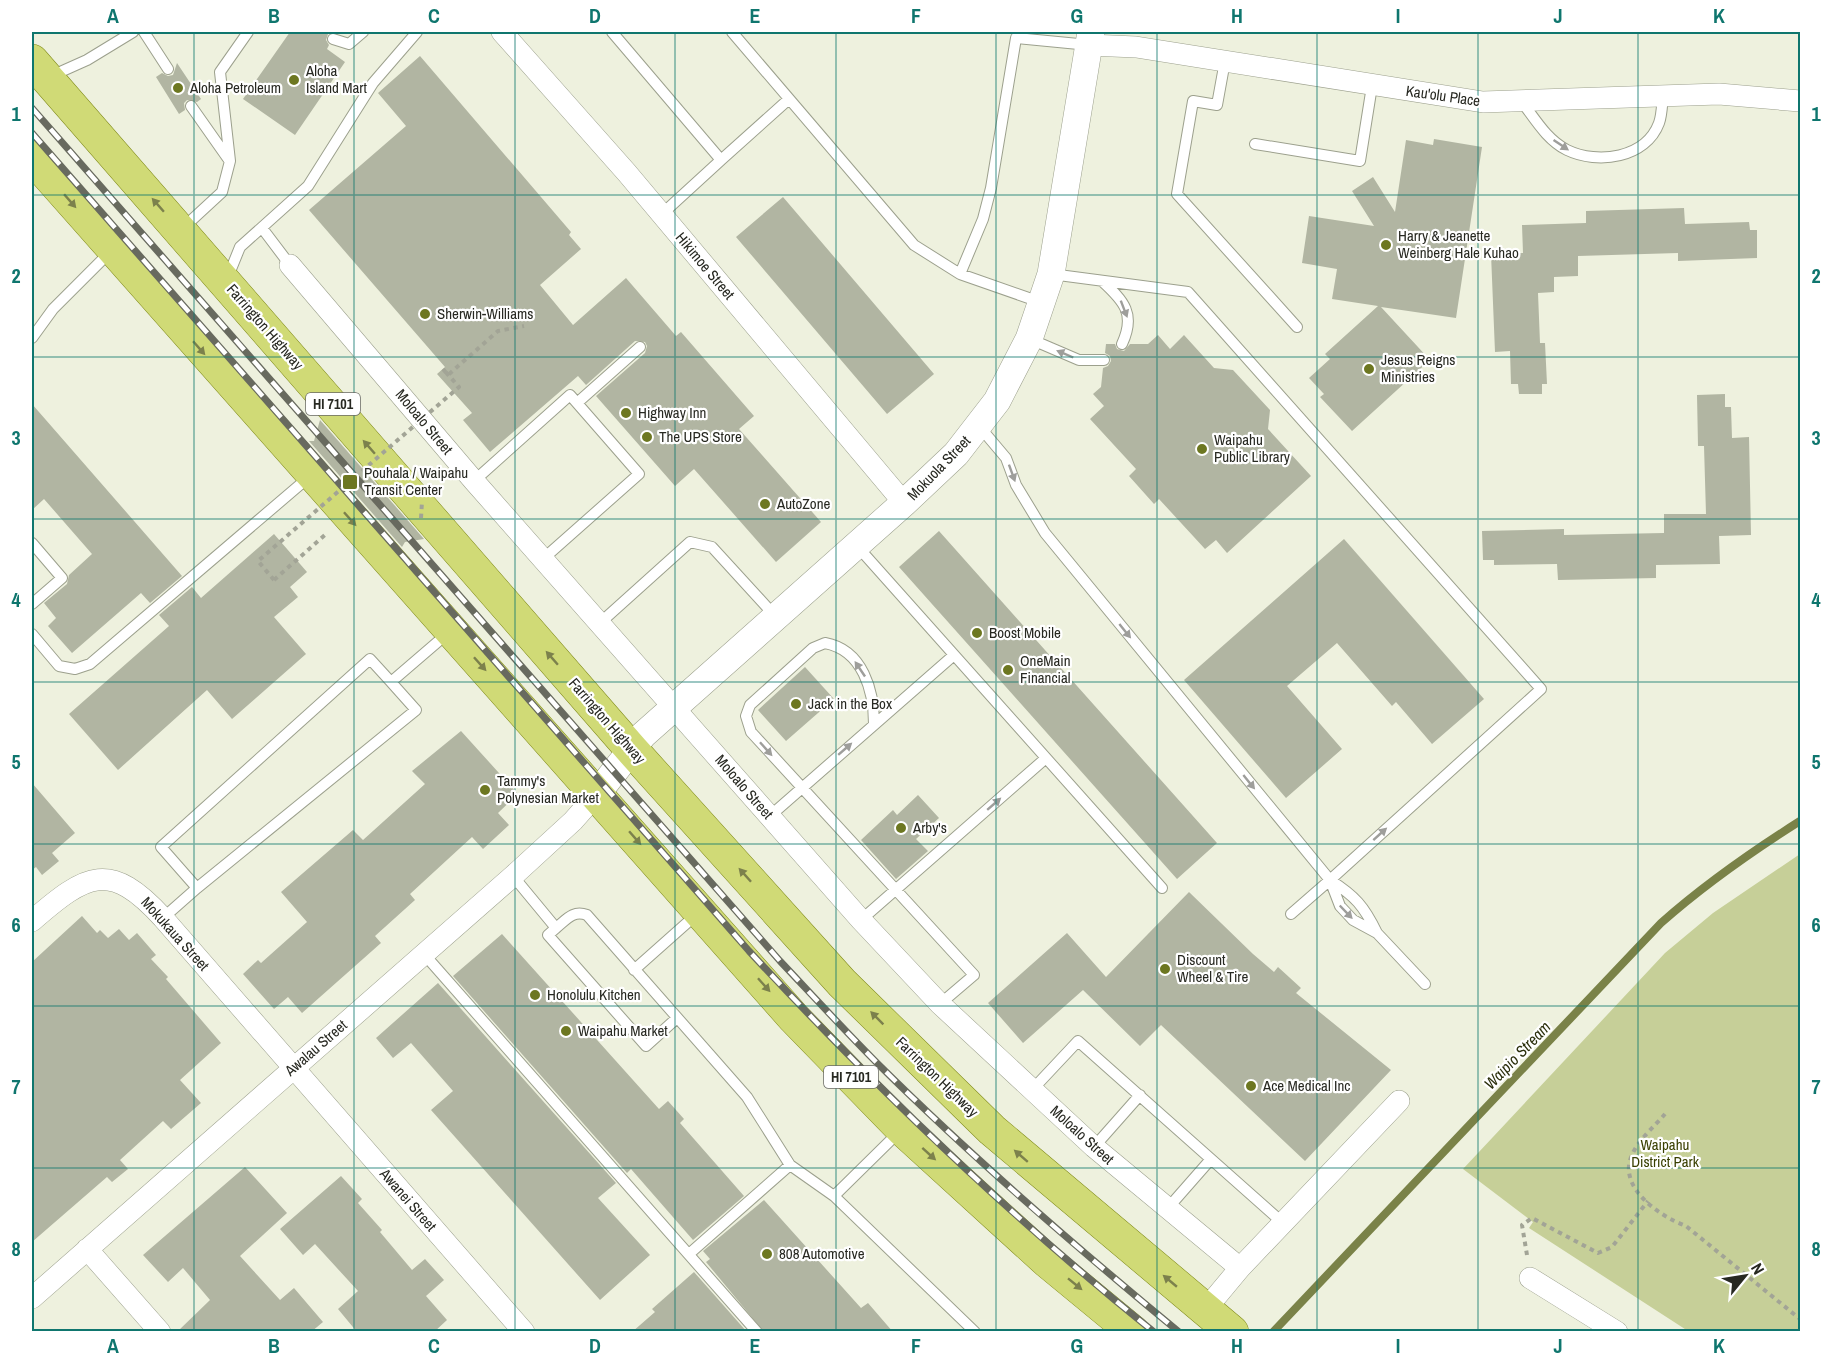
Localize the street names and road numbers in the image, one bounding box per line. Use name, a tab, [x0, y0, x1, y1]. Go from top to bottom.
street label: Kau'olu Place	[1405, 80, 1482, 111]
street label: Hikimoe Street	[671, 228, 740, 304]
street label: Farrington Highway	[222, 279, 309, 375]
street label: Moloalo Street	[391, 385, 458, 459]
road number: HI 7101	[306, 393, 360, 415]
street label: Mokuola Street	[902, 430, 975, 505]
street label: Farrington Highway	[564, 673, 651, 769]
street label: Moloalo Street	[710, 750, 779, 824]
street label: Mokukaua Street	[136, 892, 215, 976]
street label: Awalau Street	[279, 1014, 352, 1081]
street label: Farrington Highway	[891, 1032, 984, 1122]
road number: HI 7101	[824, 1066, 878, 1088]
street label: Moloalo Street	[1046, 1100, 1119, 1169]
street label: Awanei Street	[375, 1163, 442, 1236]

